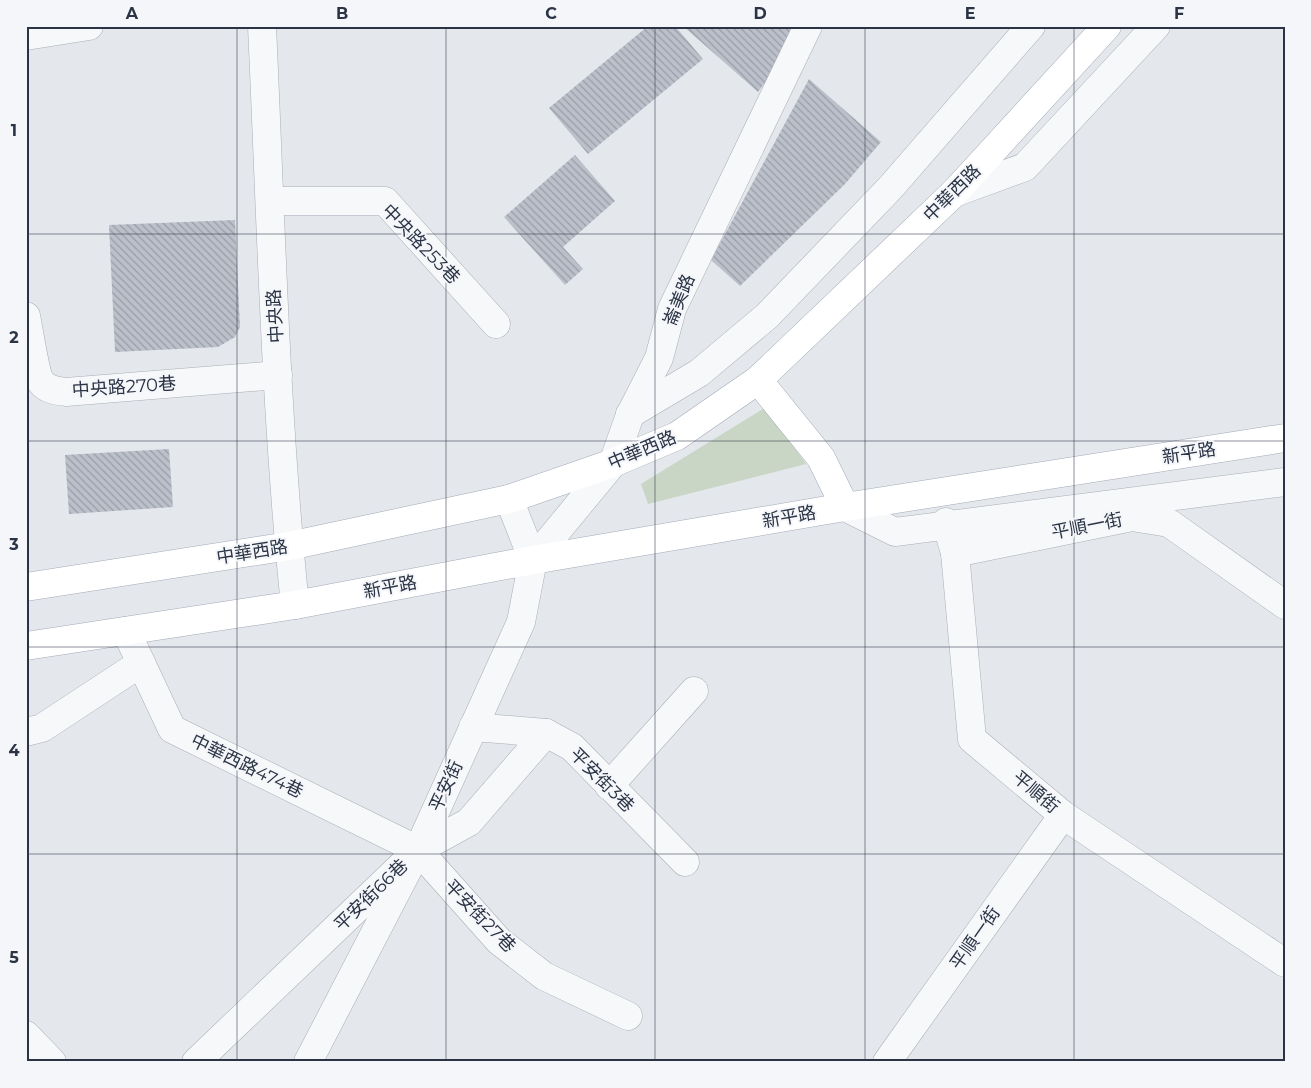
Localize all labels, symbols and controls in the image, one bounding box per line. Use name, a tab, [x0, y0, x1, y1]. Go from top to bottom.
text: A	[125, 4, 139, 23]
text: B	[336, 4, 348, 23]
text: C	[545, 4, 557, 23]
text: D	[753, 4, 767, 23]
text: E	[965, 4, 975, 23]
text: F	[1174, 4, 1184, 23]
text: 1	[11, 121, 17, 140]
street label: 中華西路	[919, 160, 985, 226]
street label: 中央路253巷	[377, 199, 465, 289]
street label: 崙美路	[659, 271, 699, 329]
street label: 中央路	[263, 288, 287, 344]
text: 2	[9, 328, 19, 347]
street label: 中央路270巷	[71, 372, 177, 402]
street label: 中華西路	[605, 426, 679, 474]
street label: 新平路	[1161, 438, 1217, 468]
street label: 新平路	[761, 501, 817, 533]
street label: 平順一街	[1050, 508, 1124, 544]
text: 3	[8, 535, 19, 554]
street label: 中華西路	[215, 536, 289, 568]
street label: 新平路	[361, 571, 419, 603]
street label: 中華西路474巷	[187, 729, 307, 803]
text: 4	[8, 741, 20, 760]
street label: 平安街3巷	[565, 743, 639, 817]
street label: 平安街	[425, 757, 467, 815]
street label: 平順街	[1008, 766, 1064, 818]
street label: 平安街66巷	[330, 854, 412, 936]
street label: 平安街27巷	[440, 875, 520, 957]
street label: 平順一街	[945, 902, 1005, 974]
text: 5	[9, 948, 19, 967]

